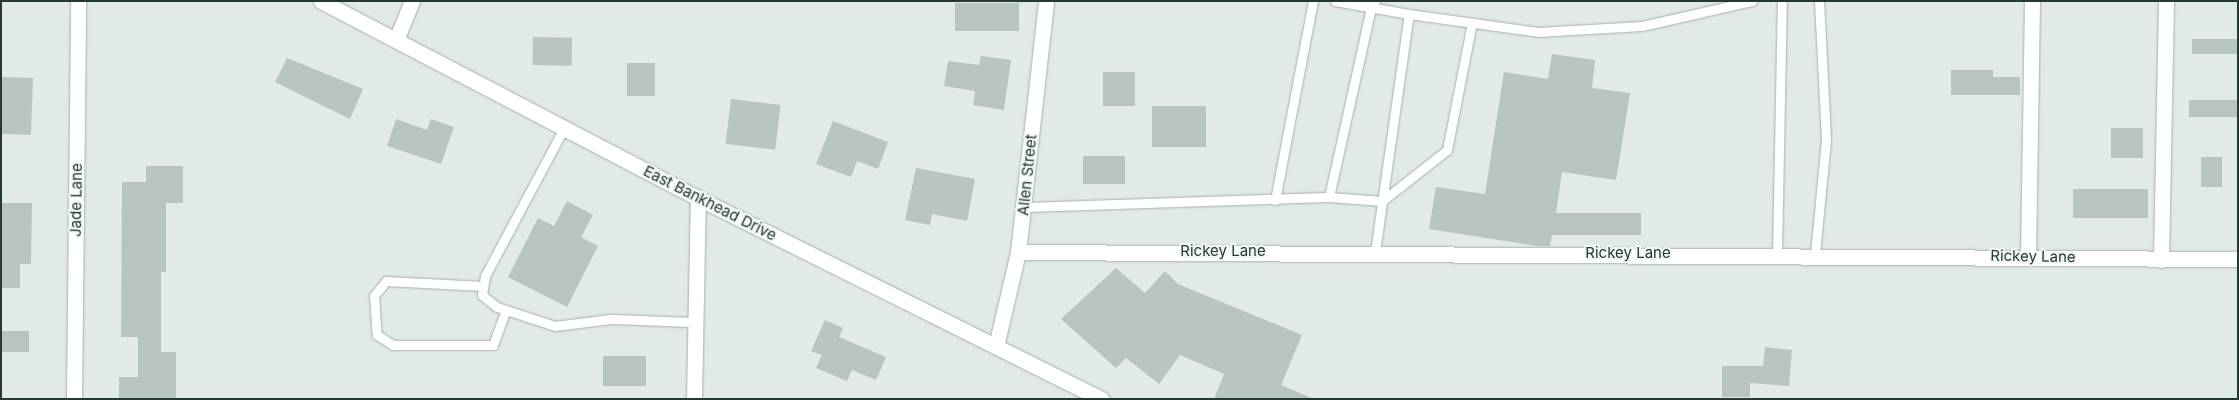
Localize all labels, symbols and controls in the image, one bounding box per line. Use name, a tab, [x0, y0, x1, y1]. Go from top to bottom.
street label: Allen Street	[1014, 133, 1040, 217]
street label: East Bankhead Drive	[641, 162, 779, 244]
street label: Jade Lane	[66, 163, 86, 237]
street label: Rickey Lane	[1180, 242, 1266, 260]
street label: Rickey Lane	[1585, 244, 1671, 262]
street label: Rickey Lane	[1990, 246, 2076, 266]

